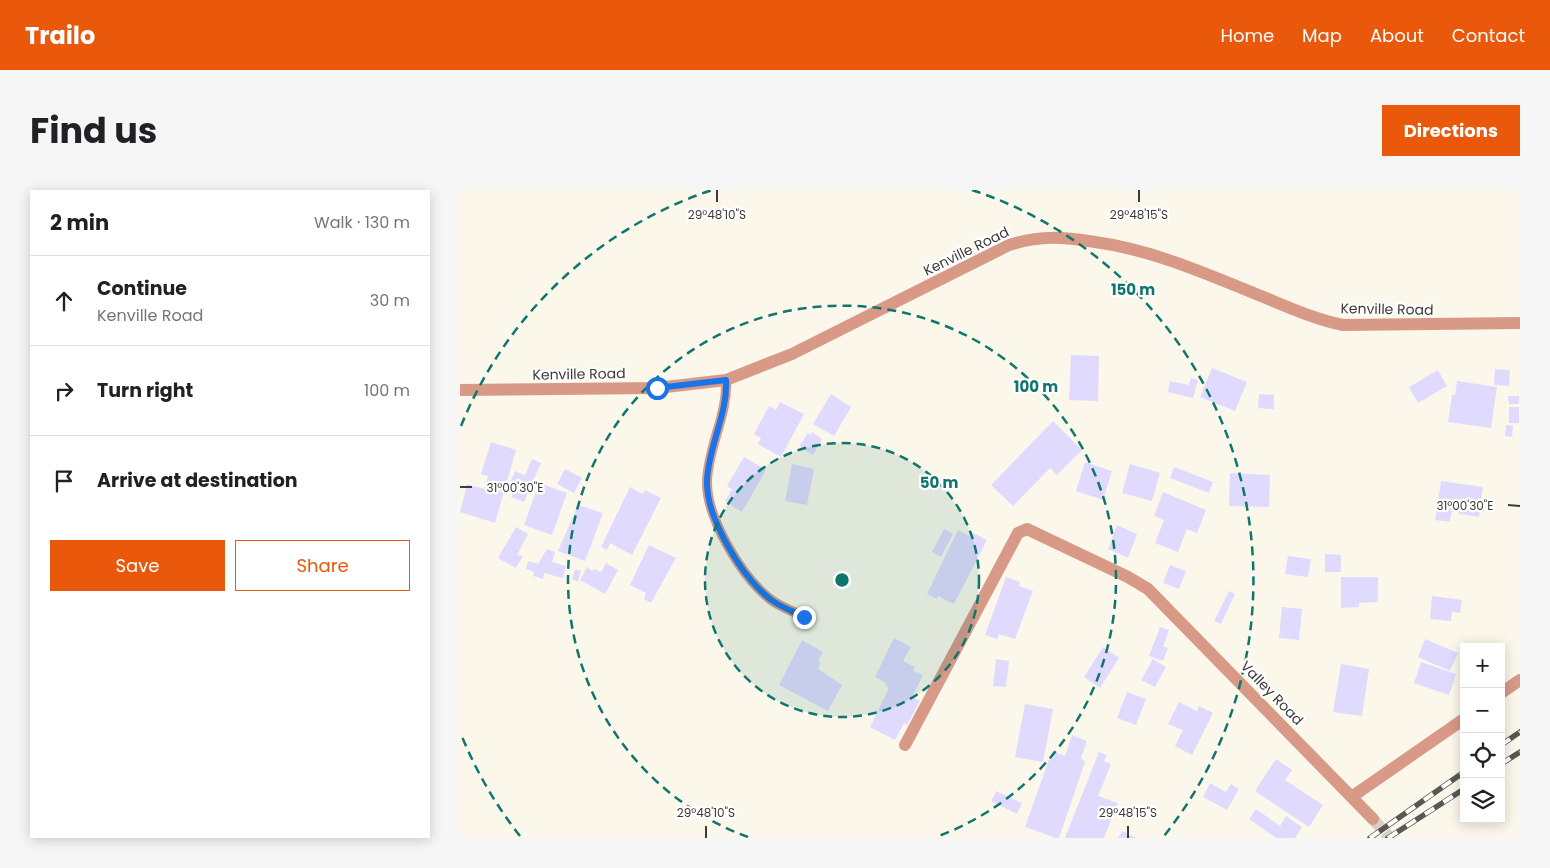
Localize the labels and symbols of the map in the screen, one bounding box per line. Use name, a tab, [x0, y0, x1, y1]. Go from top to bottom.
text: 29°48'10"S	[688, 206, 746, 223]
text: 29°48'15"S	[1110, 206, 1168, 223]
street label: Kenville Road	[920, 222, 1012, 280]
text: 150 m	[1111, 279, 1155, 300]
street label: Kenville Road	[1340, 298, 1434, 320]
street label: Kenville Road	[532, 363, 626, 385]
text: 100 m	[1014, 376, 1058, 397]
route start	[646, 377, 669, 400]
text: 50 m	[920, 472, 958, 493]
text: 31°00'30"E	[486, 479, 544, 496]
text: 31°00'30"E	[1436, 497, 1494, 514]
centre of rings	[833, 571, 851, 589]
route end	[793, 606, 816, 629]
street label: Valley Road	[1236, 656, 1308, 730]
text: 29°48'10"S	[677, 804, 735, 821]
text: 29°48'15"S	[1099, 804, 1157, 821]

